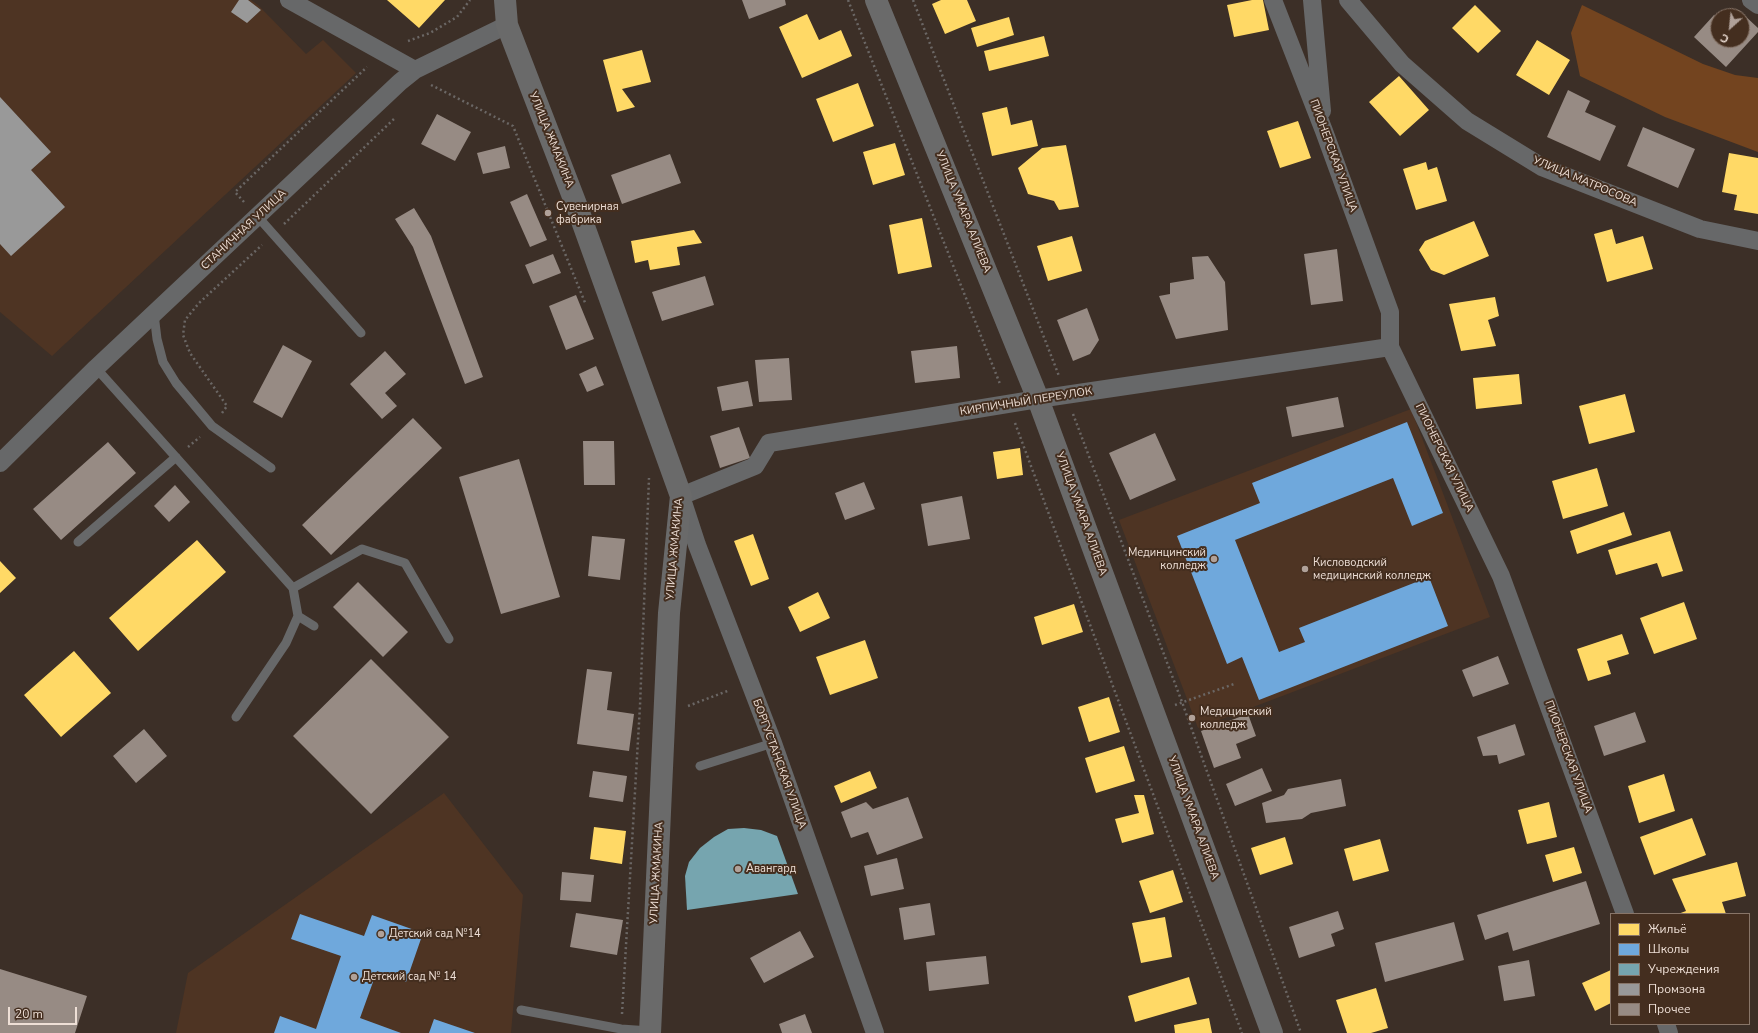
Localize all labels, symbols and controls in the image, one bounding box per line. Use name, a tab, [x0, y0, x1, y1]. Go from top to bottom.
north arrow	[1710, 8, 1750, 48]
text: С	[1718, 30, 1732, 47]
street label: УЛИЦА ЖМАКИНА	[526, 90, 576, 190]
street label: ПИОНЕРСКАЯ УЛИЦА	[1306, 98, 1360, 214]
street label: УЛИЦА УМАРА АЛИЕВА	[932, 149, 994, 275]
street label: УЛИЦА МАТРОСОВА	[1531, 154, 1639, 210]
street label: СТАНИЧНАЯ УЛИЦА	[199, 187, 289, 273]
place label: Сувенирная фабрика	[556, 200, 619, 226]
marker: Сувенирная фабрика	[543, 208, 553, 218]
street label: КИРПИЧНЫЙ ПЕРЕУЛОК	[959, 385, 1093, 419]
street label: ПИОНЕРСКАЯ УЛИЦА	[1412, 402, 1476, 514]
street label: УЛИЦА УМАРА АЛИЕВА	[1052, 450, 1110, 578]
street label: УЛИЦА ЖМАКИНА	[664, 497, 686, 601]
place label: Мединцинский колледж	[1128, 546, 1206, 572]
marker: Мединцинский колледж	[1209, 554, 1219, 564]
place label: Кисловодский медицинский колледж	[1313, 556, 1431, 582]
marker: Кисловодский медицинский колледж	[1300, 564, 1310, 574]
street label: БОРГУСТАНСКАЯ УЛИЦА	[749, 697, 809, 831]
street label: ПИОНЕРСКАЯ УЛИЦА	[1541, 699, 1595, 815]
place label: Медицинский колледж	[1200, 705, 1272, 731]
marker: Медицинский колледж	[1187, 713, 1197, 723]
street label: УЛИЦА УМАРА АЛИЕВА	[1164, 754, 1222, 882]
street label: УЛИЦА ЖМАКИНА	[648, 821, 666, 925]
place label: Авангард	[746, 862, 796, 876]
marker: Авангард	[733, 864, 743, 874]
legend	[1610, 913, 1750, 1025]
text: Жильё	[1648, 921, 1686, 937]
place label: Детский сад №14	[389, 927, 481, 941]
marker: Детский сад №14	[376, 929, 386, 939]
text: Школы	[1648, 941, 1689, 957]
text: Учреждения	[1648, 961, 1720, 977]
place label: Детский сад № 14	[362, 970, 456, 984]
marker: Детский сад № 14	[349, 972, 359, 982]
text: Промзона	[1648, 981, 1705, 997]
scale bar	[10, 999, 79, 1025]
text: Прочее	[1648, 1001, 1691, 1017]
text: 20 m	[15, 1006, 43, 1022]

